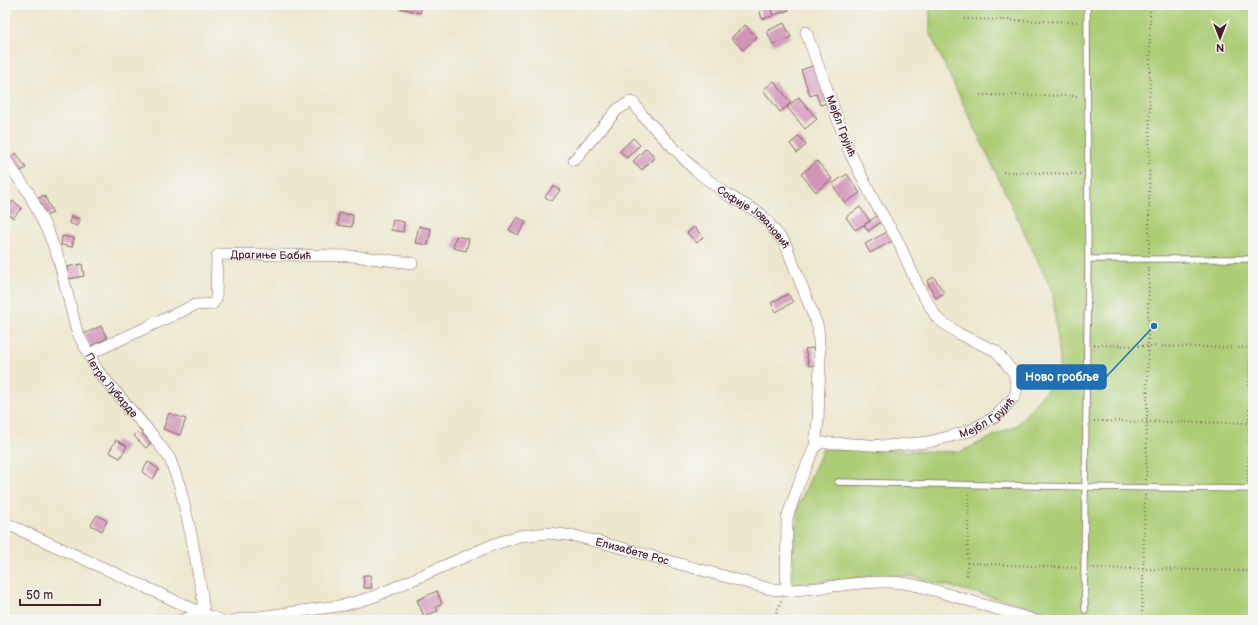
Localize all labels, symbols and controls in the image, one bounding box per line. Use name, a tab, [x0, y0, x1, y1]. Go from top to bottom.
north arrow	[1200, 18, 1240, 58]
text: N	[1216, 41, 1224, 54]
street label: Мејбл Грујић	[823, 94, 859, 159]
street label: Софије Јовановић	[715, 183, 793, 251]
street label: Драгиње Бабић	[231, 248, 312, 262]
street label: Петра Лубарде	[83, 350, 141, 420]
callout: Ново гробље	[1017, 365, 1106, 389]
text: Ново гробље	[1025, 370, 1099, 385]
street label: Мејбл Грујић	[957, 394, 1017, 440]
street label: Елизабете Рос	[594, 535, 671, 567]
scale bar	[20, 581, 100, 607]
text: 50 m	[26, 588, 53, 603]

